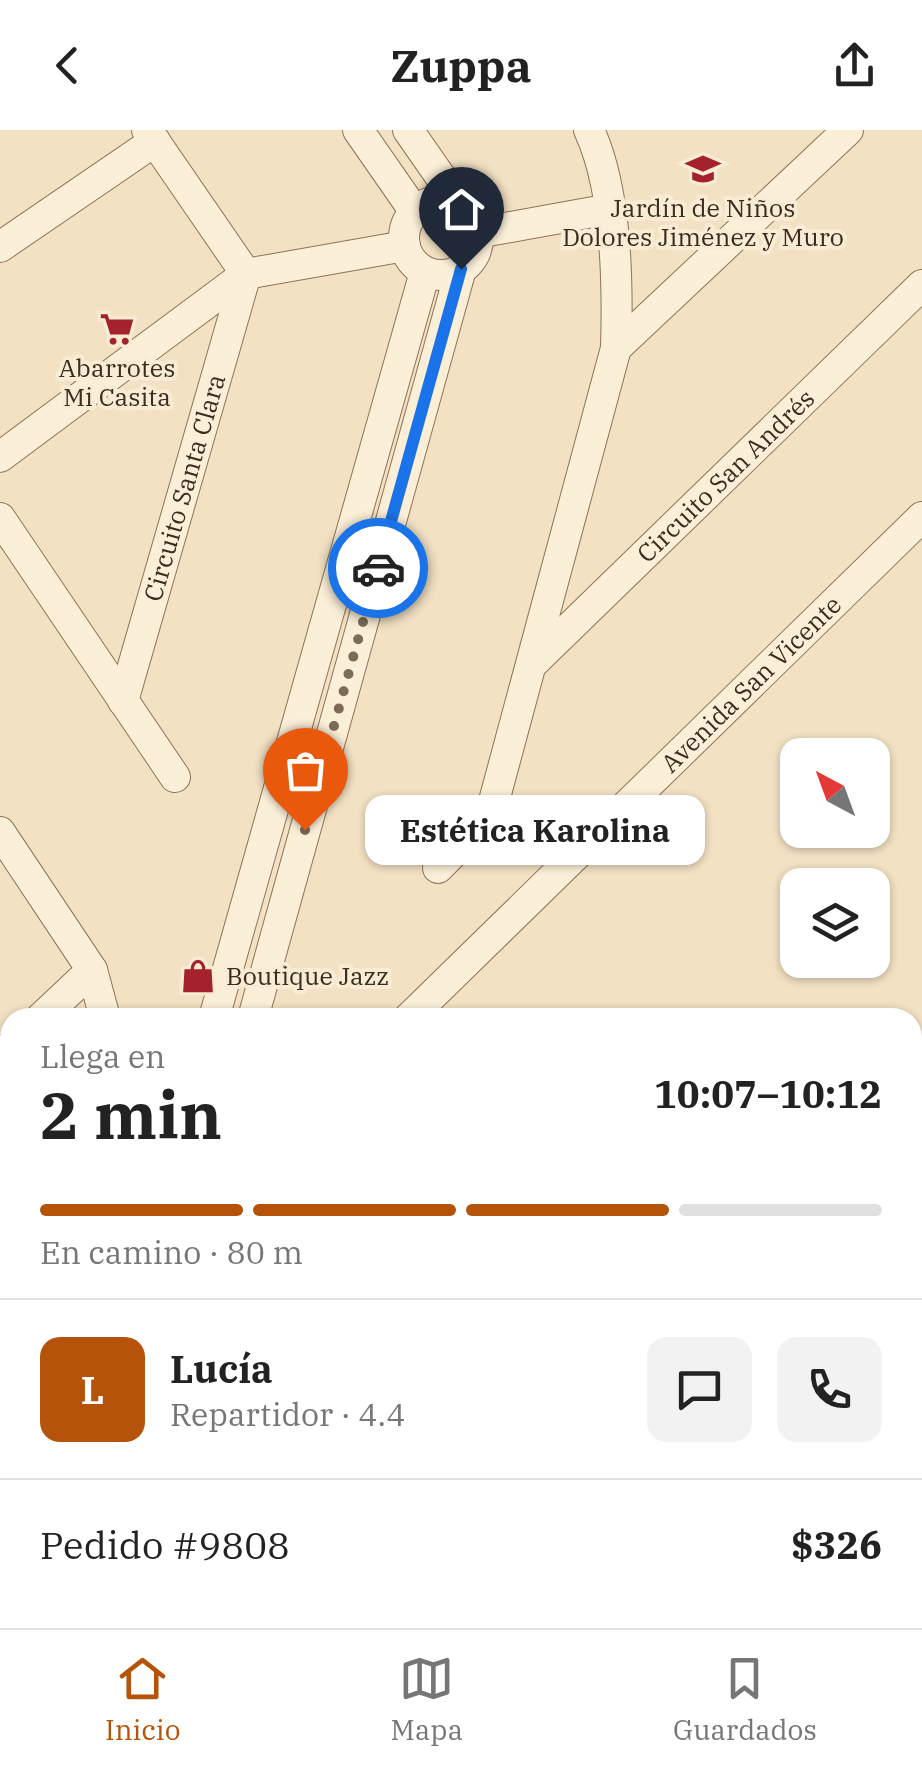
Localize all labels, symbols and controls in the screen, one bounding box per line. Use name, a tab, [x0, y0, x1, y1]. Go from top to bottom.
text: Zuppa	[390, 36, 532, 94]
icon: back	[40, 38, 95, 93]
icon: share	[827, 38, 882, 93]
school or university icon: Jardín de Niños Dolores Jiménez y Muro	[684, 150, 722, 188]
pin	[419, 167, 504, 270]
icon: home	[434, 182, 489, 237]
place label: Jardín de Niños Dolores Jiménez y Muro	[562, 191, 844, 253]
supermarket icon: Abarrotes Mi Casita	[98, 310, 136, 348]
place label: Abarrotes Mi Casita	[59, 351, 175, 413]
street label: Circuito Santa Clara	[136, 370, 232, 605]
street label: Circuito San Andrés	[629, 382, 821, 569]
courier	[328, 518, 428, 618]
icon: car	[351, 541, 406, 596]
street label: Avenida San Vicente	[653, 588, 848, 779]
pin	[263, 728, 348, 831]
north arrow	[780, 738, 890, 848]
map controls	[780, 738, 890, 978]
icon: bag	[278, 743, 333, 798]
callout: Estética Karolina	[365, 795, 705, 865]
text: Estética Karolina	[400, 809, 670, 851]
button: layers	[780, 868, 890, 978]
shop icon: Boutique Jazz	[179, 957, 217, 995]
place label: Boutique Jazz	[226, 959, 389, 992]
text: Llega en	[40, 1035, 166, 1077]
text: 10:07–10:12	[654, 1069, 882, 1118]
text: 2 min	[40, 1072, 222, 1157]
text: En camino · 80 m	[40, 1231, 303, 1273]
button: chat	[647, 1337, 752, 1442]
button: phone	[777, 1337, 882, 1442]
text: Lucía	[170, 1344, 273, 1393]
text: L	[81, 1365, 104, 1414]
text: Repartidor · 4.4	[170, 1393, 405, 1435]
text: Pedido #9808	[40, 1520, 290, 1569]
text: $326	[791, 1520, 882, 1569]
tab: Inicio	[105, 1651, 180, 1748]
tab: Mapa	[390, 1651, 463, 1748]
tab: Guardados	[673, 1651, 817, 1748]

